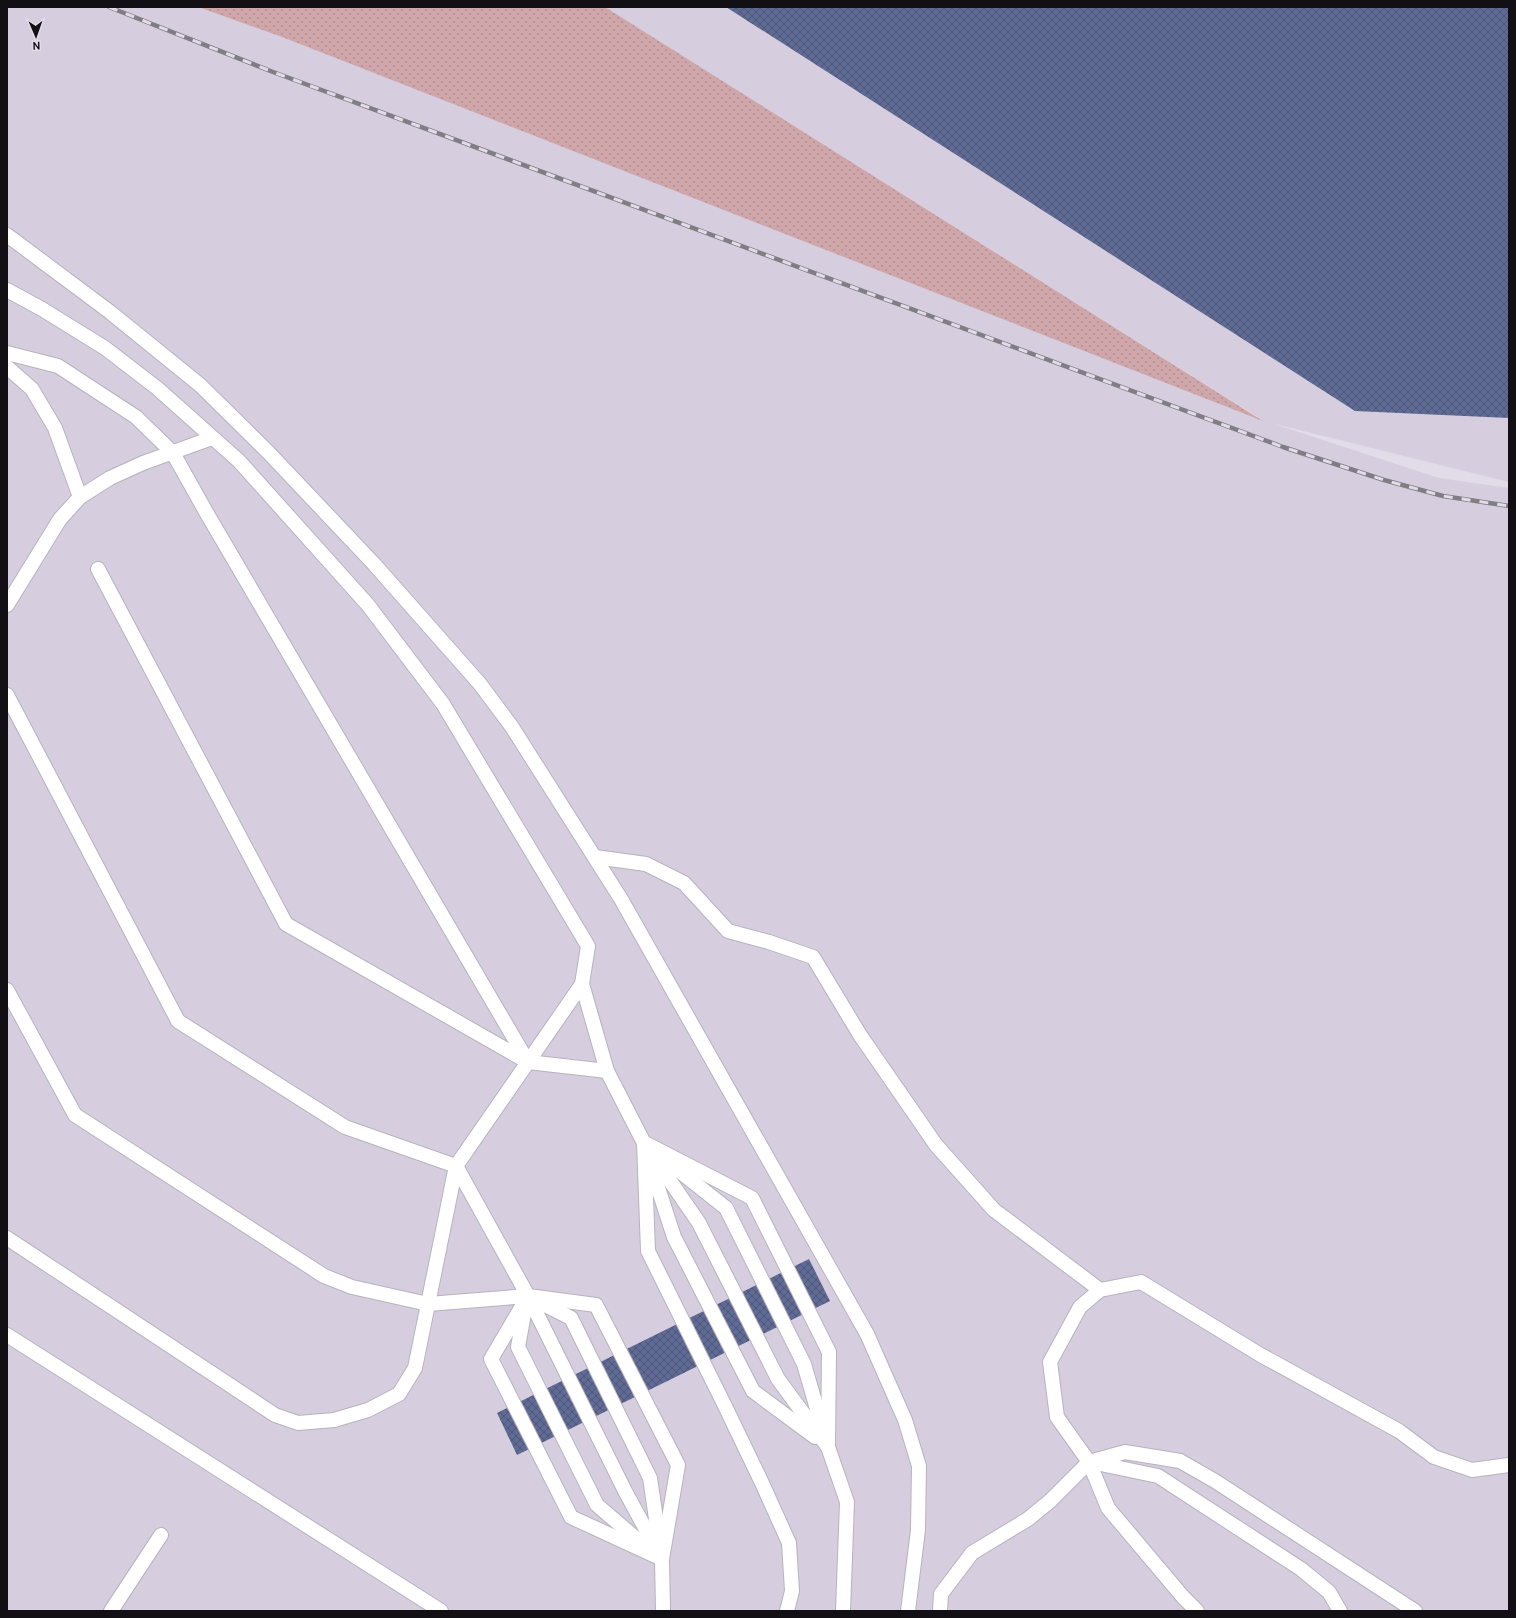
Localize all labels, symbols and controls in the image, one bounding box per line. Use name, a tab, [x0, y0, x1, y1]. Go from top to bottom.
north arrow	[16, 16, 56, 56]
text: N	[32, 38, 41, 52]

